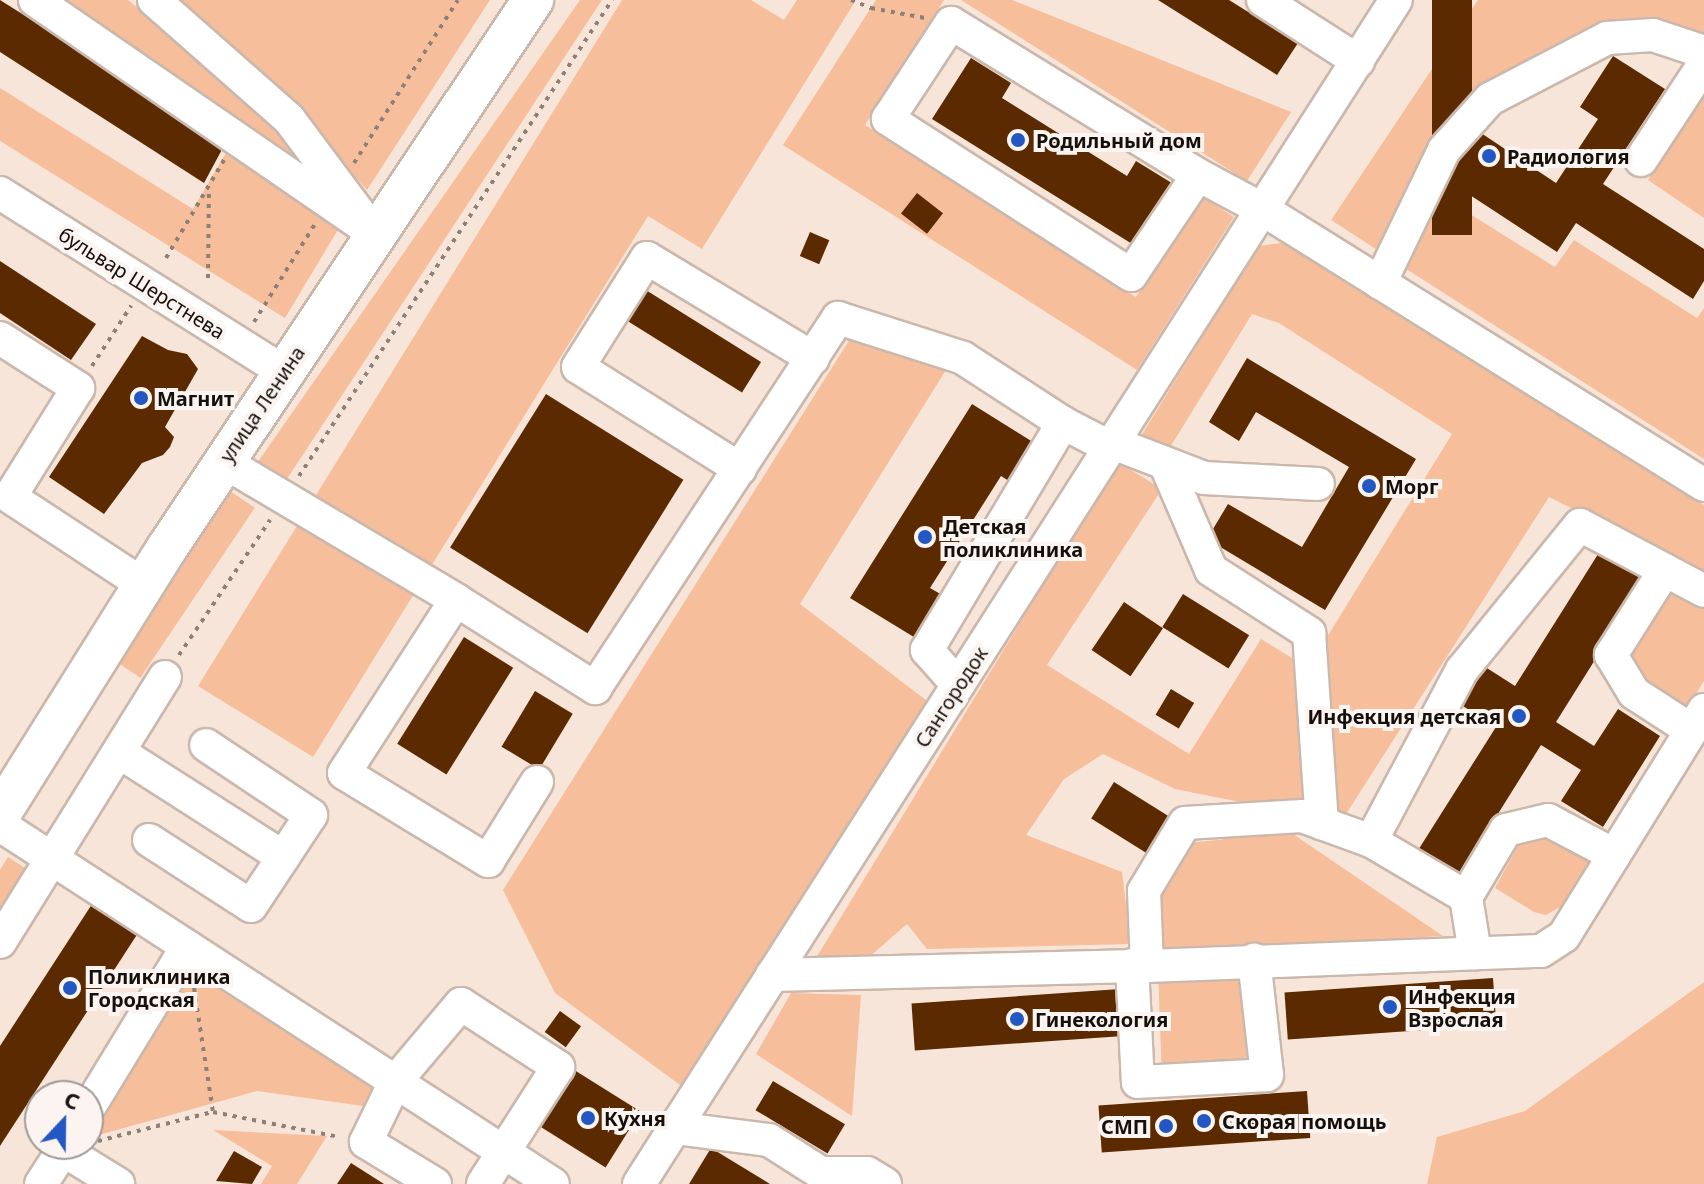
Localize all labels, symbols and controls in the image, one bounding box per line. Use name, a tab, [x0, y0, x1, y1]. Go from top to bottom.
place label: Родильный дом	[1036, 128, 1202, 152]
marker: Родильный дом	[1007, 129, 1029, 151]
place label: Радиология	[1507, 144, 1629, 168]
marker: Радиология	[1478, 145, 1500, 167]
street label: бульвар Шерстнева	[54, 222, 230, 344]
street label: улица Ленина	[214, 341, 310, 467]
place label: Магнит	[157, 386, 234, 410]
marker: Магнит	[132, 389, 150, 407]
place label: Морг	[1385, 474, 1438, 498]
marker: Морг	[1360, 477, 1378, 495]
place label: Детская поликлиника	[943, 514, 1083, 561]
marker: Детская поликлиника	[914, 526, 936, 548]
street label: Сангородок	[910, 642, 992, 752]
place label: Инфекция детская	[1308, 704, 1501, 728]
marker: Инфекция детская	[1508, 705, 1530, 727]
place label: Поликлиника Городская	[88, 964, 230, 1011]
marker: Поликлиника Городская	[59, 977, 81, 999]
place label: Инфекция Взрослая	[1408, 984, 1516, 1031]
marker: Инфекция Взрослая	[1379, 996, 1401, 1018]
place label: Гинекология	[1035, 1007, 1168, 1031]
marker: Гинекология	[1006, 1008, 1028, 1030]
north arrow	[24, 1080, 104, 1160]
text: С	[60, 1083, 84, 1116]
place label: Кухня	[604, 1106, 666, 1130]
marker: Кухня	[579, 1109, 597, 1127]
place label: Скорая помощь	[1222, 1109, 1387, 1133]
marker: Скорая помощь	[1193, 1110, 1215, 1132]
place label: СМП	[1101, 1114, 1148, 1138]
marker: СМП	[1155, 1115, 1177, 1137]

